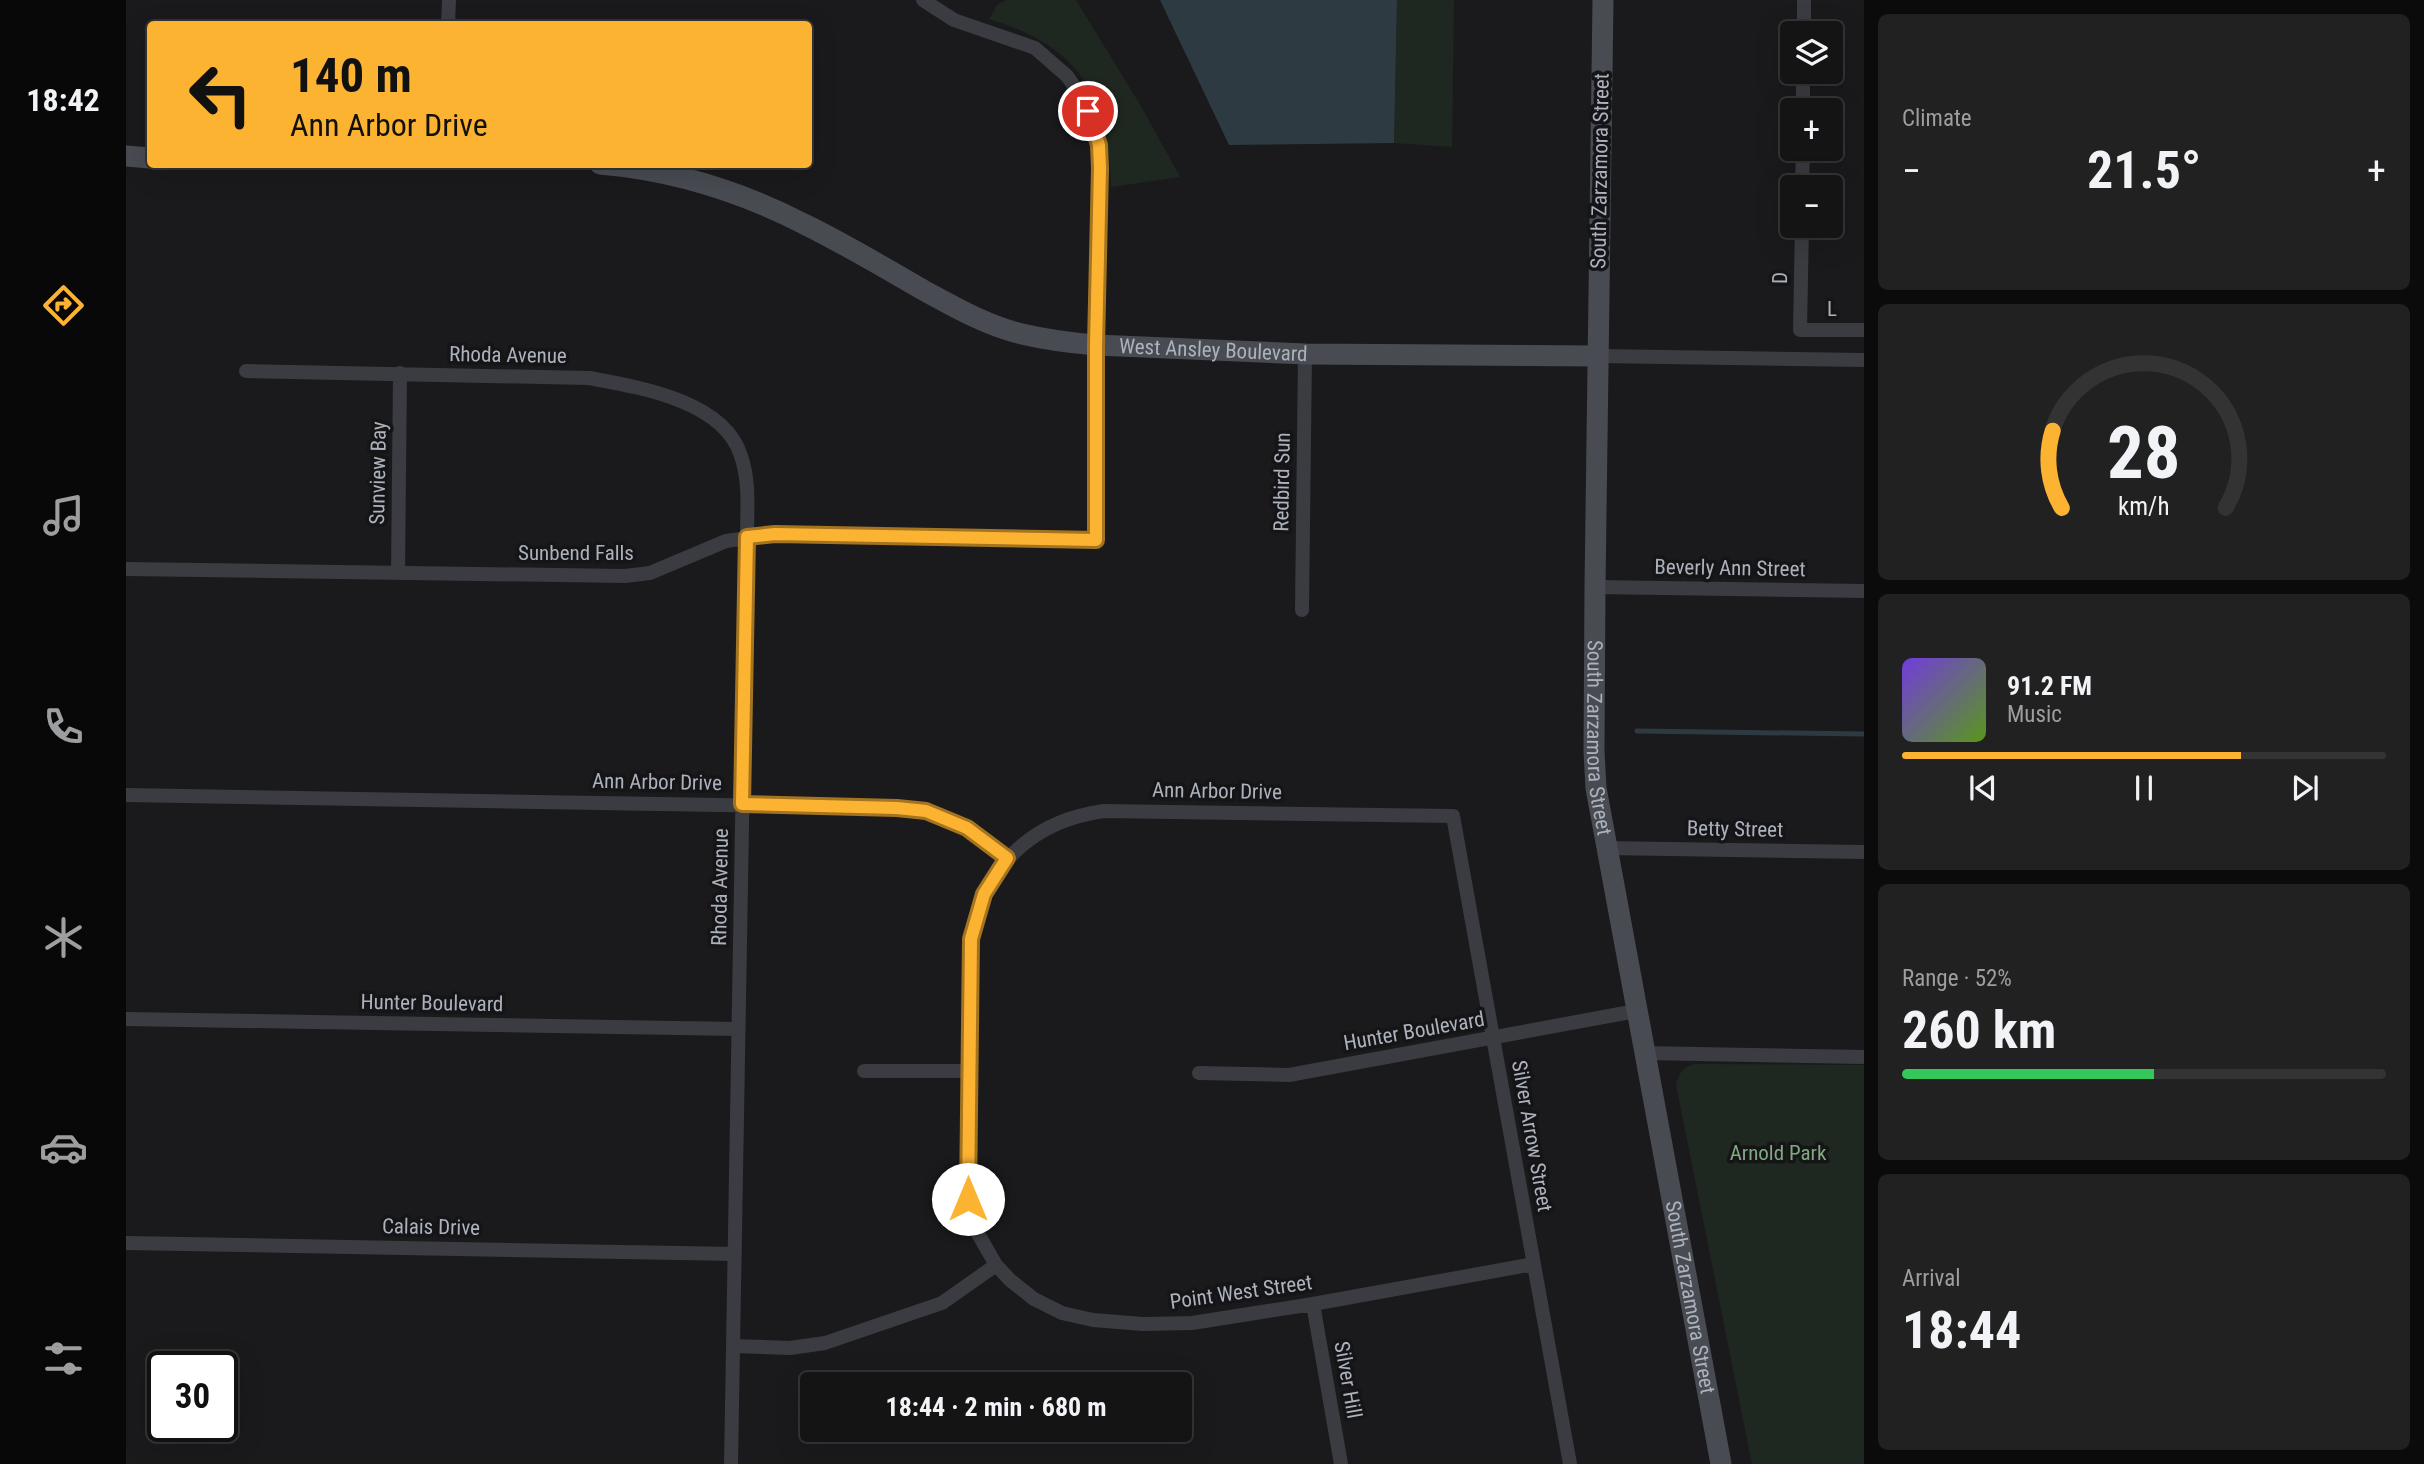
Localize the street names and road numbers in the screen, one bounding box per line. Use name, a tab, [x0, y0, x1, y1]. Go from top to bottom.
street label: South Zarzamora Street	[1586, 73, 1614, 269]
street label: D	[1768, 272, 1792, 284]
street label: L	[1827, 297, 1837, 321]
street label: West Ansley Boulevard	[1119, 334, 1308, 366]
street label: Rhoda Avenue	[449, 342, 567, 368]
street label: Sunview Bay	[365, 421, 391, 525]
street label: Redbird Sun	[1269, 432, 1295, 532]
street label: Sunbend Falls	[518, 541, 634, 565]
street label: Beverly Ann Street	[1654, 555, 1806, 581]
street label: South Zarzamora Street	[1582, 640, 1617, 837]
street label: Ann Arbor Drive	[592, 769, 722, 795]
street label: Ann Arbor Drive	[1152, 778, 1282, 804]
street label: Betty Street	[1687, 816, 1783, 842]
street label: Rhoda Avenue	[707, 828, 733, 946]
street label: Hunter Boulevard	[360, 990, 504, 1016]
street label: Hunter Boulevard	[1342, 1007, 1486, 1055]
street label: Silver Arrow Street	[1507, 1058, 1557, 1214]
street label: South Zarzamora Street	[1661, 1199, 1720, 1396]
street label: Calais Drive	[382, 1214, 480, 1240]
street label: Point West Street	[1168, 1270, 1314, 1314]
street label: Silver Hill	[1329, 1340, 1367, 1420]

